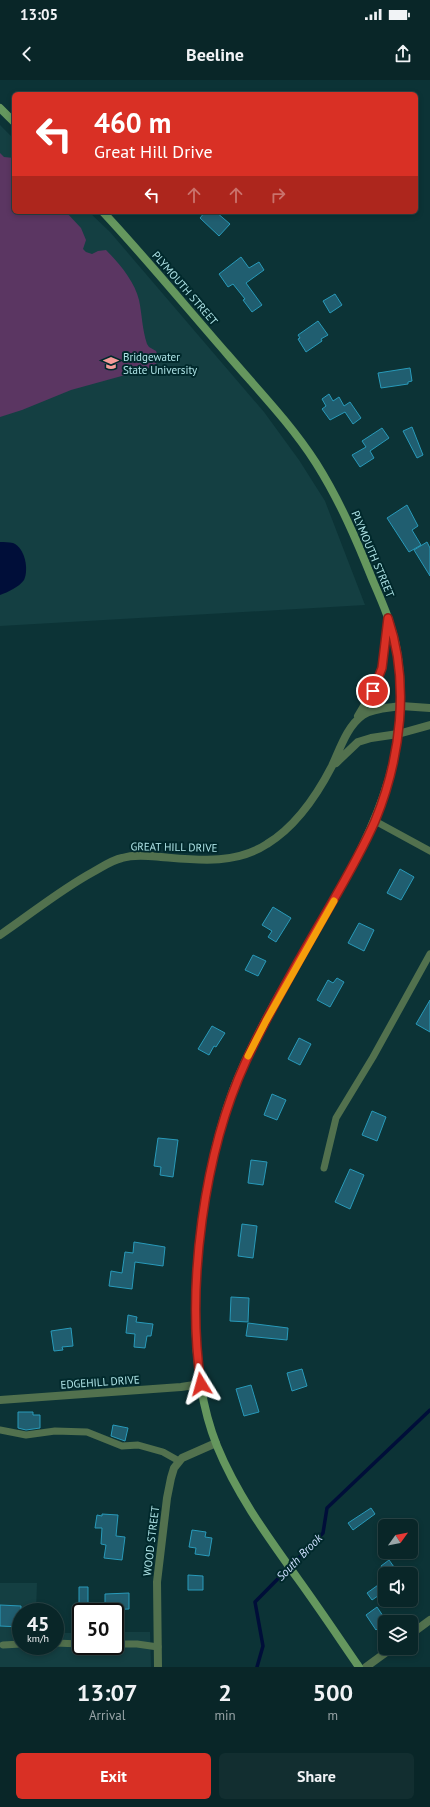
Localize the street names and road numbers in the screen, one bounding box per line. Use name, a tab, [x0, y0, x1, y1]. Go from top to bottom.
street label: PLYMOUTH STREET	[149, 248, 221, 328]
street label: PLYMOUTH STREET	[348, 508, 398, 600]
street label: GREAT HILL DRIVE	[130, 839, 218, 855]
street label: EDGEHILL DRIVE	[60, 1372, 140, 1392]
street label: WOOD STREET	[140, 1505, 162, 1577]

